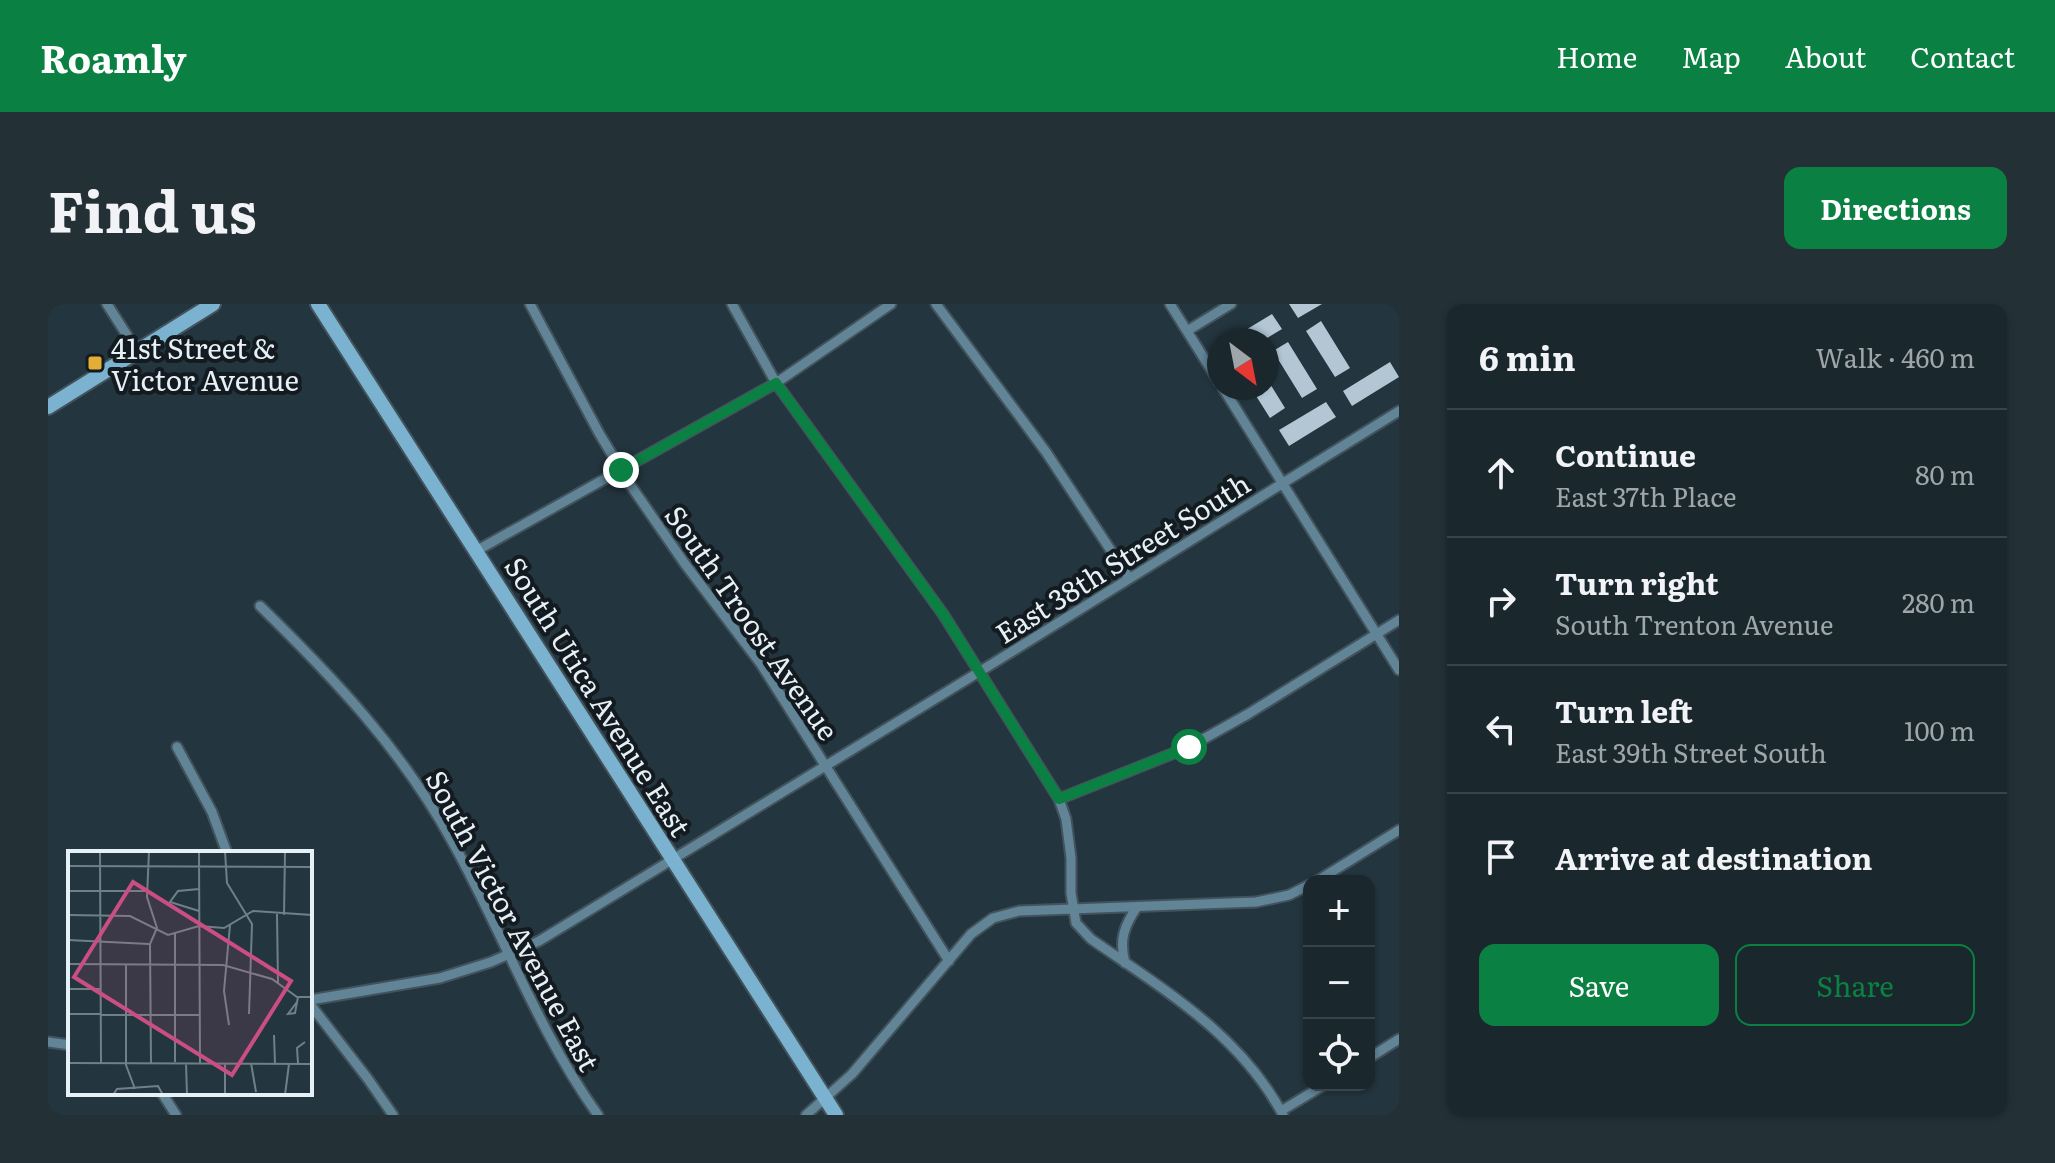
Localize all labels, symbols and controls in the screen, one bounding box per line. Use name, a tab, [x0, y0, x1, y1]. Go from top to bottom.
text: Roamly	[40, 28, 186, 85]
text: Home	[1556, 35, 1637, 77]
text: Map	[1681, 35, 1741, 77]
text: About	[1785, 35, 1866, 77]
text: Contact	[1910, 35, 2015, 77]
text: Find us	[48, 167, 257, 250]
button: Directions	[1784, 167, 2007, 249]
place label: 41st Street & Victor Avenue	[111, 326, 299, 400]
north arrow	[1207, 328, 1279, 400]
text: 6 min	[1479, 331, 1576, 381]
text: Walk · 460 m	[1816, 337, 1975, 376]
marker: 41st Street & Victor Avenue	[86, 354, 104, 372]
text: Continue	[1555, 432, 1696, 476]
icon: ahead	[1479, 451, 1523, 495]
route end	[603, 452, 639, 488]
text: 80 m	[1915, 454, 1975, 493]
street label: East 38th Street South	[986, 461, 1258, 653]
text: East 37th Place	[1555, 476, 1736, 515]
street label: South Troost Avenue	[656, 496, 850, 748]
street label: South Utica Avenue East	[496, 548, 703, 844]
text: Turn right	[1555, 560, 1719, 604]
icon: right	[1479, 579, 1523, 623]
text: 280 m	[1902, 582, 1975, 621]
text: South Trenton Avenue	[1555, 604, 1834, 643]
text: Turn left	[1555, 688, 1693, 732]
icon: left	[1479, 707, 1523, 751]
text: 100 m	[1904, 710, 1975, 749]
route start	[1171, 729, 1207, 765]
text: East 39th Street South	[1555, 732, 1827, 771]
street label: South Victor Avenue East	[417, 762, 612, 1079]
icon: arrive	[1479, 835, 1523, 879]
text: Arrive at destination	[1555, 835, 1872, 879]
inset map	[68, 851, 312, 1095]
map controls	[1303, 875, 1375, 1091]
button: +	[1303, 875, 1375, 947]
button: Save	[1479, 944, 1719, 1026]
button: Share	[1735, 944, 1975, 1026]
button: −	[1303, 947, 1375, 1019]
button: locate	[1303, 1019, 1375, 1091]

